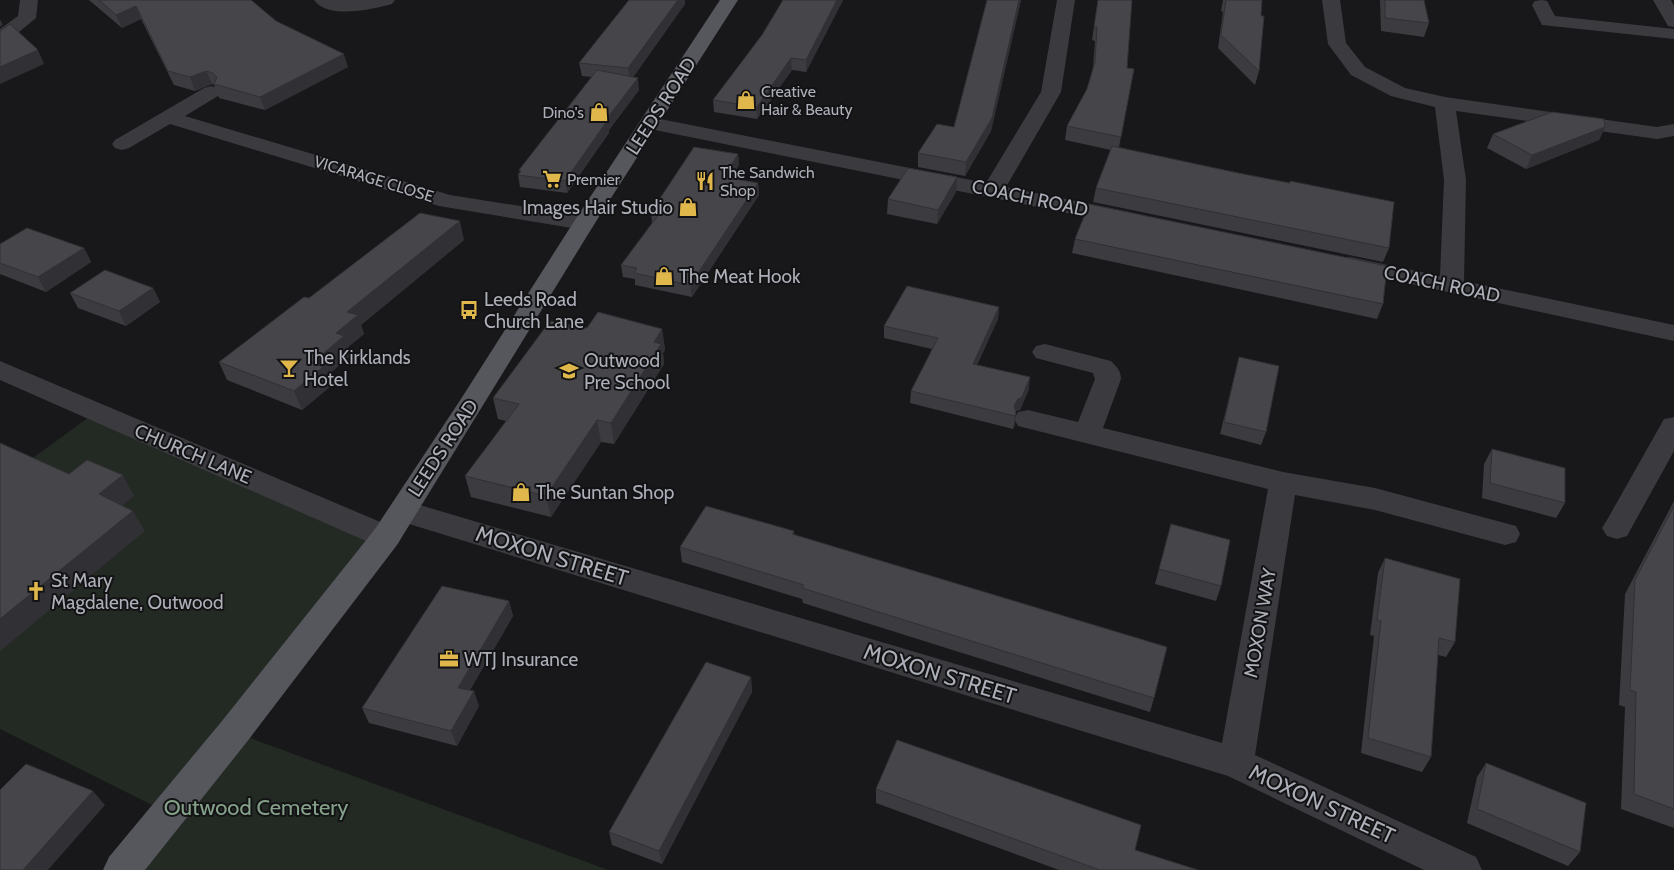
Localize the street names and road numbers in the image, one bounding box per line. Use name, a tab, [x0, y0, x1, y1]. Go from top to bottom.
street label: LEEDS ROAD	[621, 53, 701, 159]
street label: VICARAGE CLOSE	[312, 152, 436, 206]
street label: COACH ROAD	[970, 174, 1090, 222]
street label: COACH ROAD	[1382, 260, 1502, 308]
street label: LEEDS ROAD	[403, 395, 483, 501]
street label: CHURCH LANE	[131, 419, 255, 489]
street label: MOXON STREET	[473, 520, 632, 592]
street label: MOXON WAY	[1239, 566, 1281, 680]
street label: MOXON STREET	[861, 638, 1020, 710]
street label: MOXON STREET	[1245, 758, 1399, 850]

